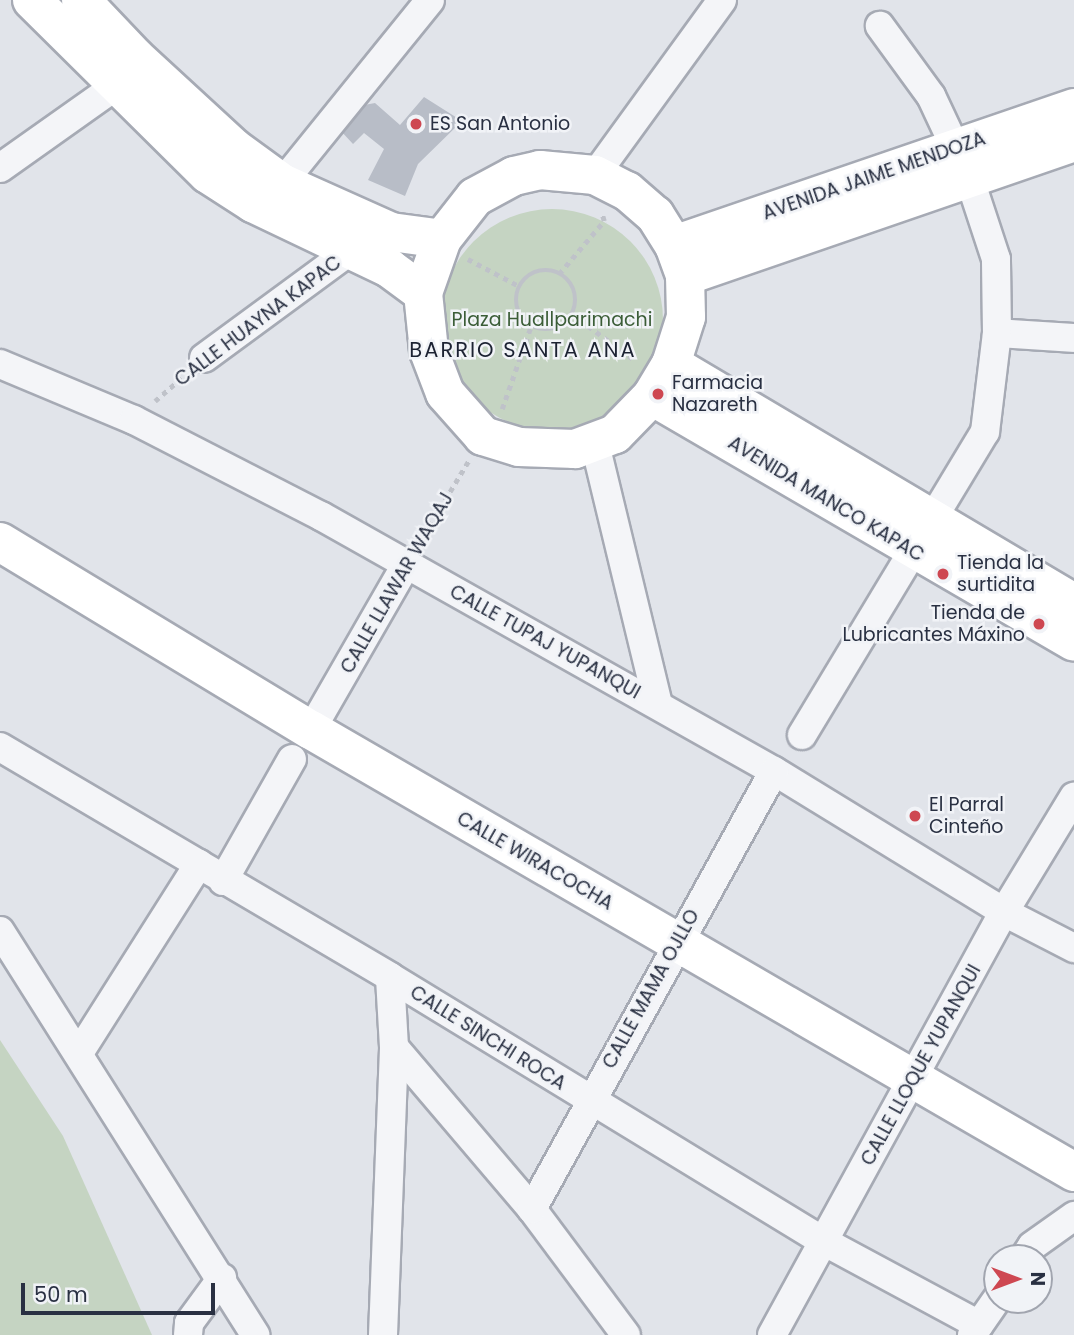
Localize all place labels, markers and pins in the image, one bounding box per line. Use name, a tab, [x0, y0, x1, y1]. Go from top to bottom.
place label: ES San Antonio	[430, 113, 570, 135]
marker: ES San Antonio	[408, 116, 424, 132]
place label: Farmacia Nazareth	[672, 372, 763, 416]
marker: Farmacia Nazareth	[650, 386, 666, 402]
place label: Tienda la surtidita	[957, 552, 1044, 596]
marker: Tienda la surtidita	[935, 566, 951, 582]
place label: Tienda de Lubricantes Máxino	[843, 602, 1025, 646]
marker: Tienda de Lubricantes Máxino	[1031, 616, 1047, 632]
place label: El Parral Cinteño	[929, 794, 1004, 838]
marker: El Parral Cinteño	[907, 808, 923, 824]

